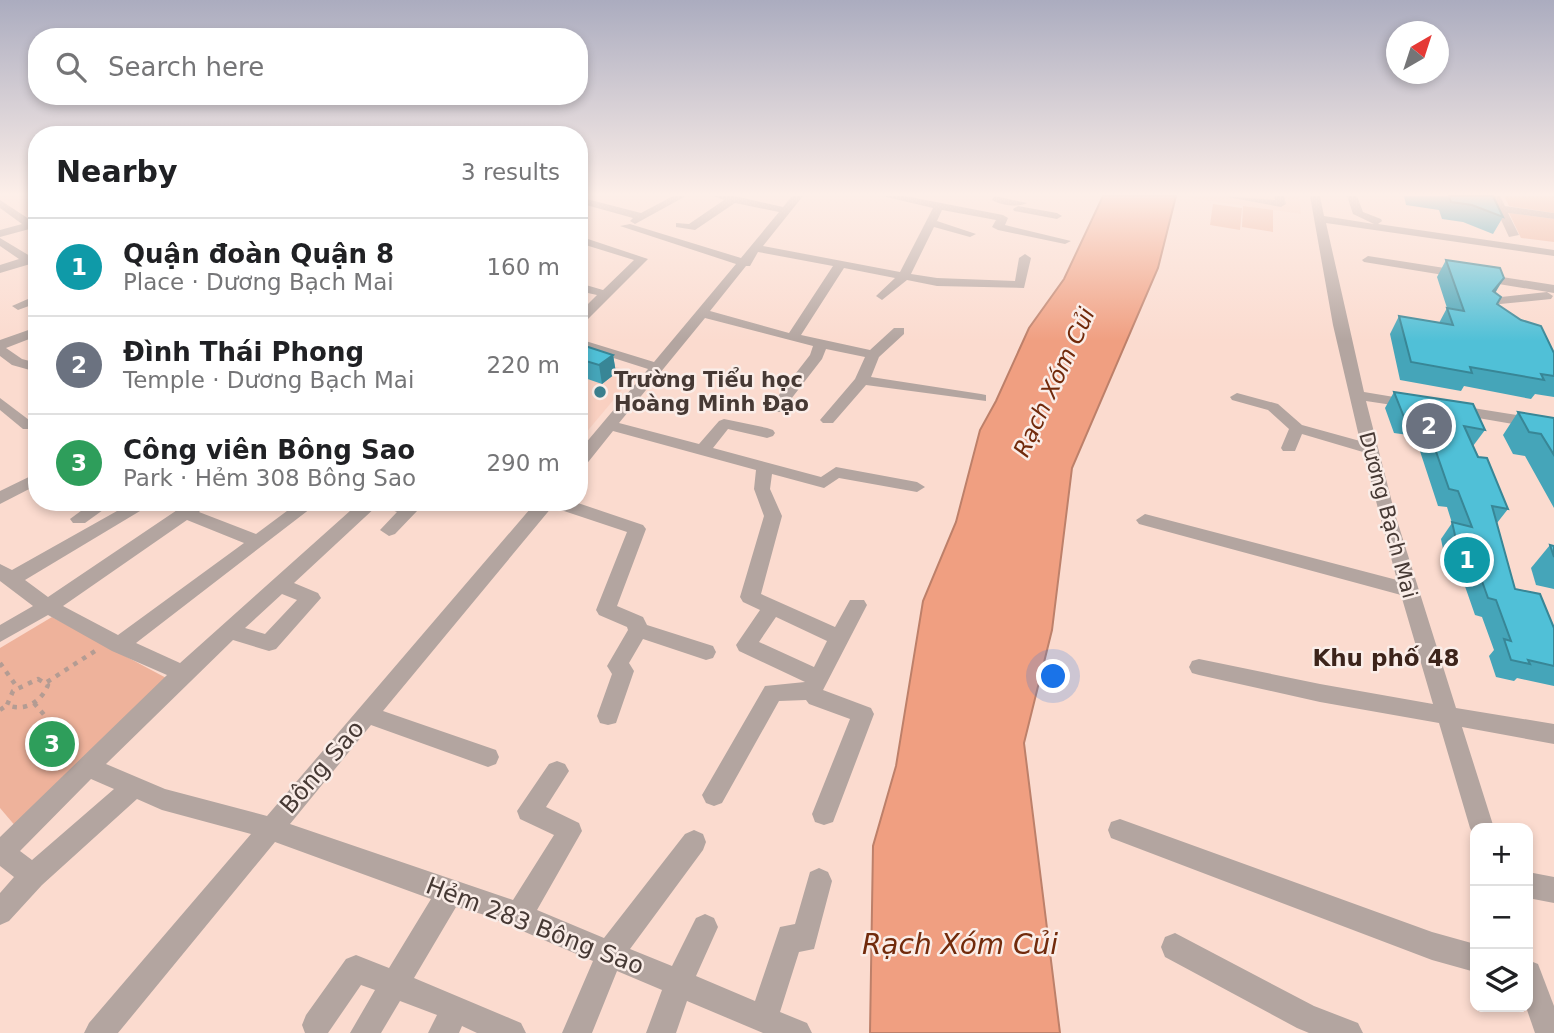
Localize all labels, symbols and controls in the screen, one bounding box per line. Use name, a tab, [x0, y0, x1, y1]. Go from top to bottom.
north arrow	[1386, 21, 1449, 84]
search box	[28, 28, 588, 105]
icon: search	[52, 48, 90, 86]
text: Search here	[108, 52, 264, 82]
text: Nearby	[56, 154, 178, 189]
text: 3 results	[461, 159, 560, 185]
text: Quận đoàn Quận 8	[123, 239, 394, 269]
text: 1	[71, 254, 87, 280]
text: 160 m	[486, 254, 560, 280]
text: Place · Dương Bạch Mai	[123, 269, 394, 295]
water label: Rạch Xóm Củi	[1008, 303, 1100, 461]
text: Đình Thái Phong	[123, 337, 364, 367]
text: 2	[71, 352, 87, 378]
text: 220 m	[486, 352, 560, 378]
text: Temple · Dương Bạch Mai	[123, 367, 414, 393]
place label: Trường Tiểu học Hoàng Minh Đạo	[614, 367, 809, 416]
marker: Trường Tiểu học Hoàng Minh Đạo	[592, 384, 608, 400]
pin: 2	[1406, 400, 1452, 452]
street label: Dương Bạch Mai	[1354, 429, 1422, 601]
text: Công viên Bông Sao	[123, 435, 415, 465]
text: 3	[71, 450, 87, 476]
text: 290 m	[486, 450, 560, 476]
text: Park · Hẻm 308 Bông Sao	[123, 465, 416, 491]
pin: 1	[1444, 534, 1490, 586]
district label: Khu phố 48	[1312, 645, 1460, 671]
your location	[1036, 659, 1070, 693]
street label: Bông Sao	[274, 715, 370, 819]
pin: 3	[29, 718, 75, 770]
map controls	[1470, 823, 1533, 1012]
button: +	[1470, 823, 1533, 886]
street label: Hẻm 283 Bông Sao	[422, 872, 648, 980]
button: −	[1470, 886, 1533, 949]
water label: Rạch Xóm Củi	[862, 928, 1058, 961]
button: layers	[1470, 949, 1533, 1012]

